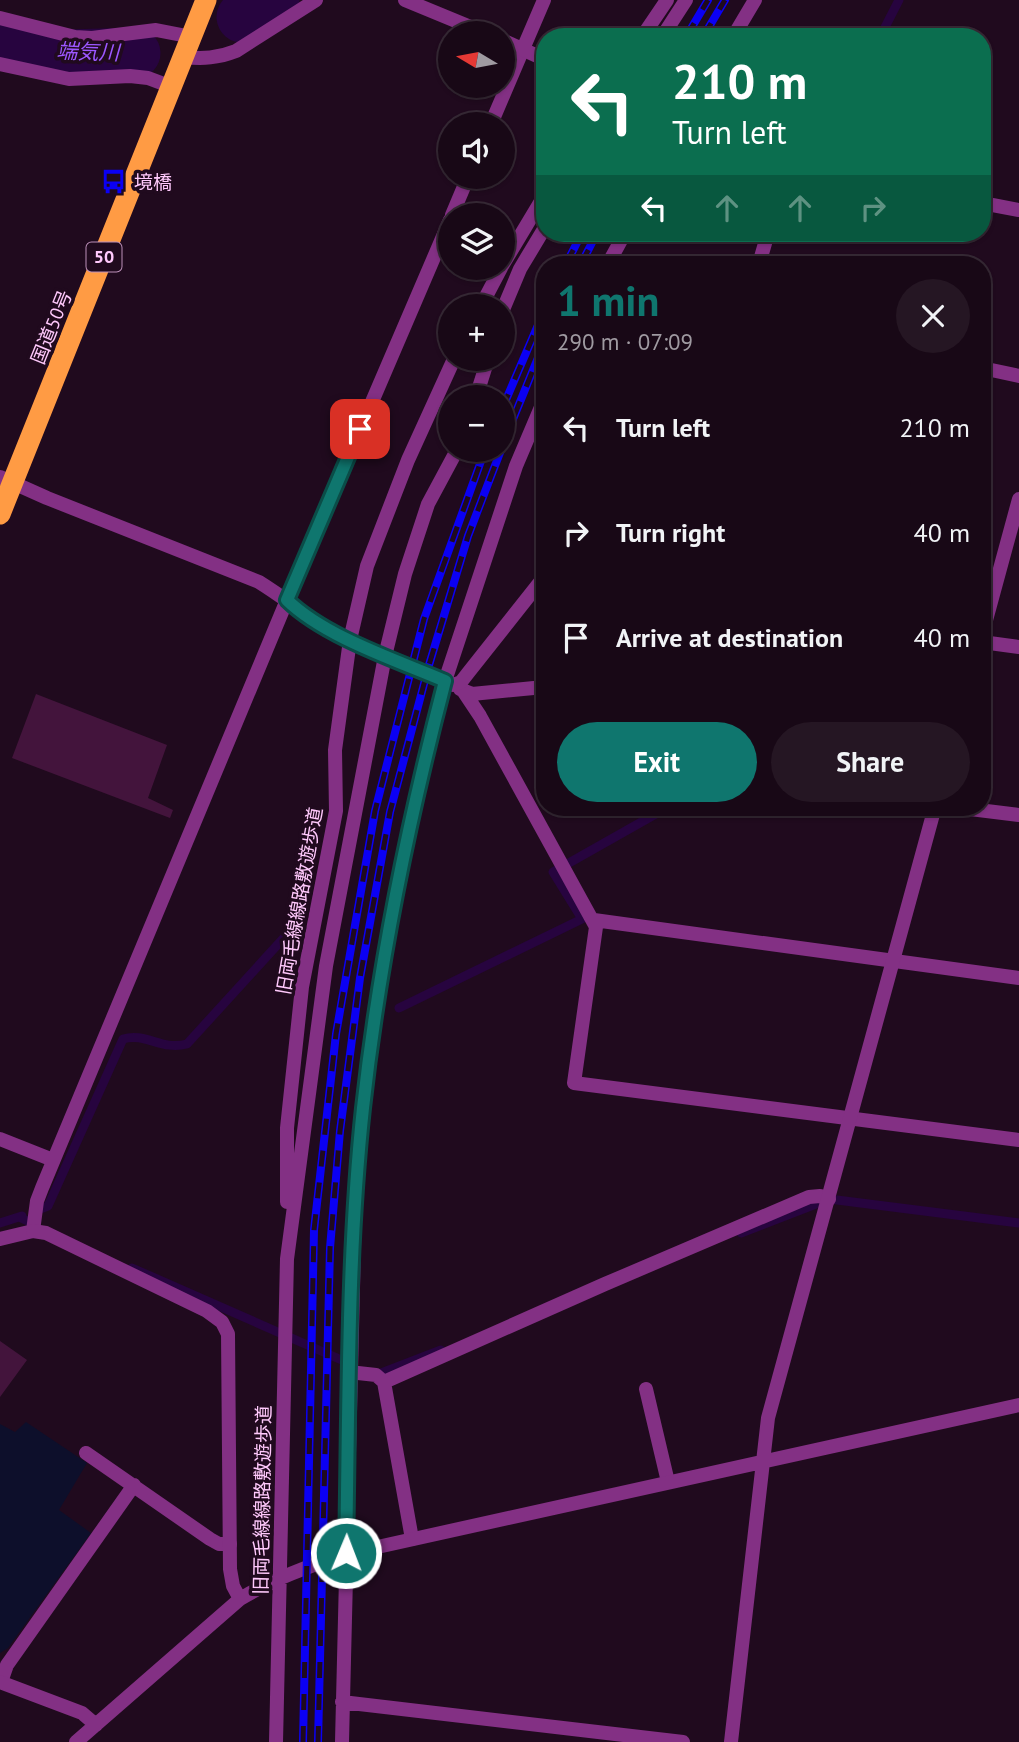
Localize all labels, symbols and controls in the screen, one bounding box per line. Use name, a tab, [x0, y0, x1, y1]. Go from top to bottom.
north arrow	[438, 21, 514, 98]
map controls	[438, 21, 515, 462]
water label: 端気川	[56, 37, 122, 66]
text: 210 m	[672, 49, 807, 113]
icon: left	[557, 56, 648, 147]
text: Turn left	[672, 111, 787, 153]
button: sound	[438, 112, 515, 189]
bus stop icon: 境橋	[100, 168, 128, 196]
place label: 境橋	[134, 170, 172, 194]
icon: left	[635, 189, 673, 227]
icon: ahead	[708, 189, 746, 227]
icon: ahead	[781, 189, 819, 227]
icon: right	[854, 189, 892, 227]
button: layers	[438, 203, 515, 280]
road number: 50	[86, 243, 122, 272]
text: 1 min	[557, 273, 659, 328]
button: close	[896, 279, 970, 353]
street label: 国道50号	[25, 286, 77, 368]
button: +	[438, 294, 515, 371]
text: 290 m · 07:09	[557, 327, 693, 356]
button: −	[438, 385, 515, 462]
pin	[330, 399, 390, 459]
icon: left	[557, 409, 595, 447]
icon: arrive	[341, 410, 379, 448]
text: Turn left	[616, 411, 710, 444]
text: 210 m	[899, 411, 970, 444]
icon: right	[557, 514, 595, 552]
text: Turn right	[616, 516, 725, 549]
text: 40 m	[914, 516, 970, 549]
icon: arrive	[557, 619, 595, 657]
text: Arrive at destination	[616, 621, 843, 654]
text: 40 m	[914, 621, 970, 654]
button: Exit	[557, 722, 757, 802]
button: Share	[771, 722, 970, 802]
street label: 旧両毛線線路敷遊歩道	[271, 805, 327, 997]
street label: 旧両毛線線路敷遊歩道	[248, 1405, 276, 1595]
position arrow	[309, 1516, 383, 1590]

